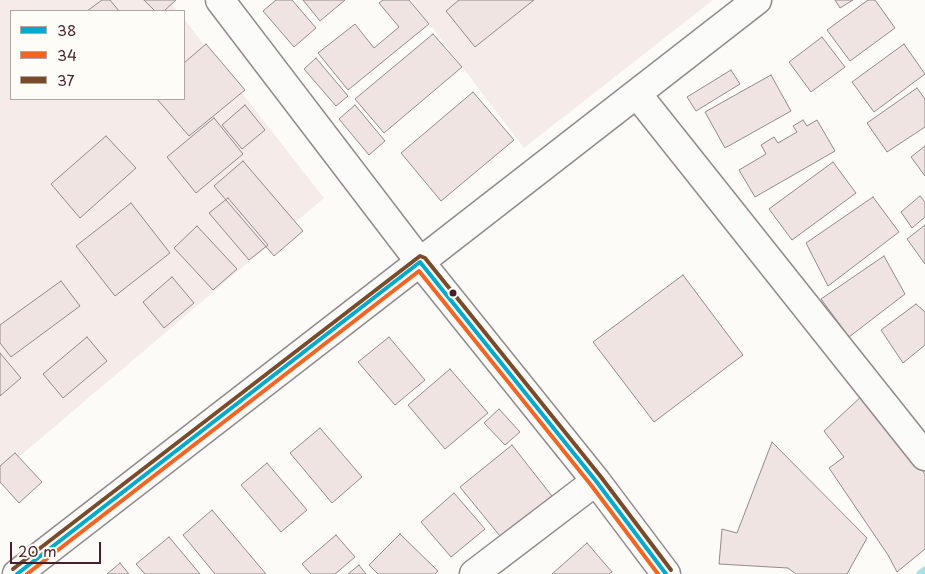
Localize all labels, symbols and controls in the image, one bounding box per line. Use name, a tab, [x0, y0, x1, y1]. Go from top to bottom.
legend	[10, 10, 185, 100]
text: 38	[57, 18, 76, 41]
text: 34	[57, 43, 77, 66]
text: 37	[57, 68, 75, 91]
unlabelled marker	[448, 288, 458, 298]
scale bar	[12, 532, 104, 564]
text: 20 m	[18, 539, 57, 562]

